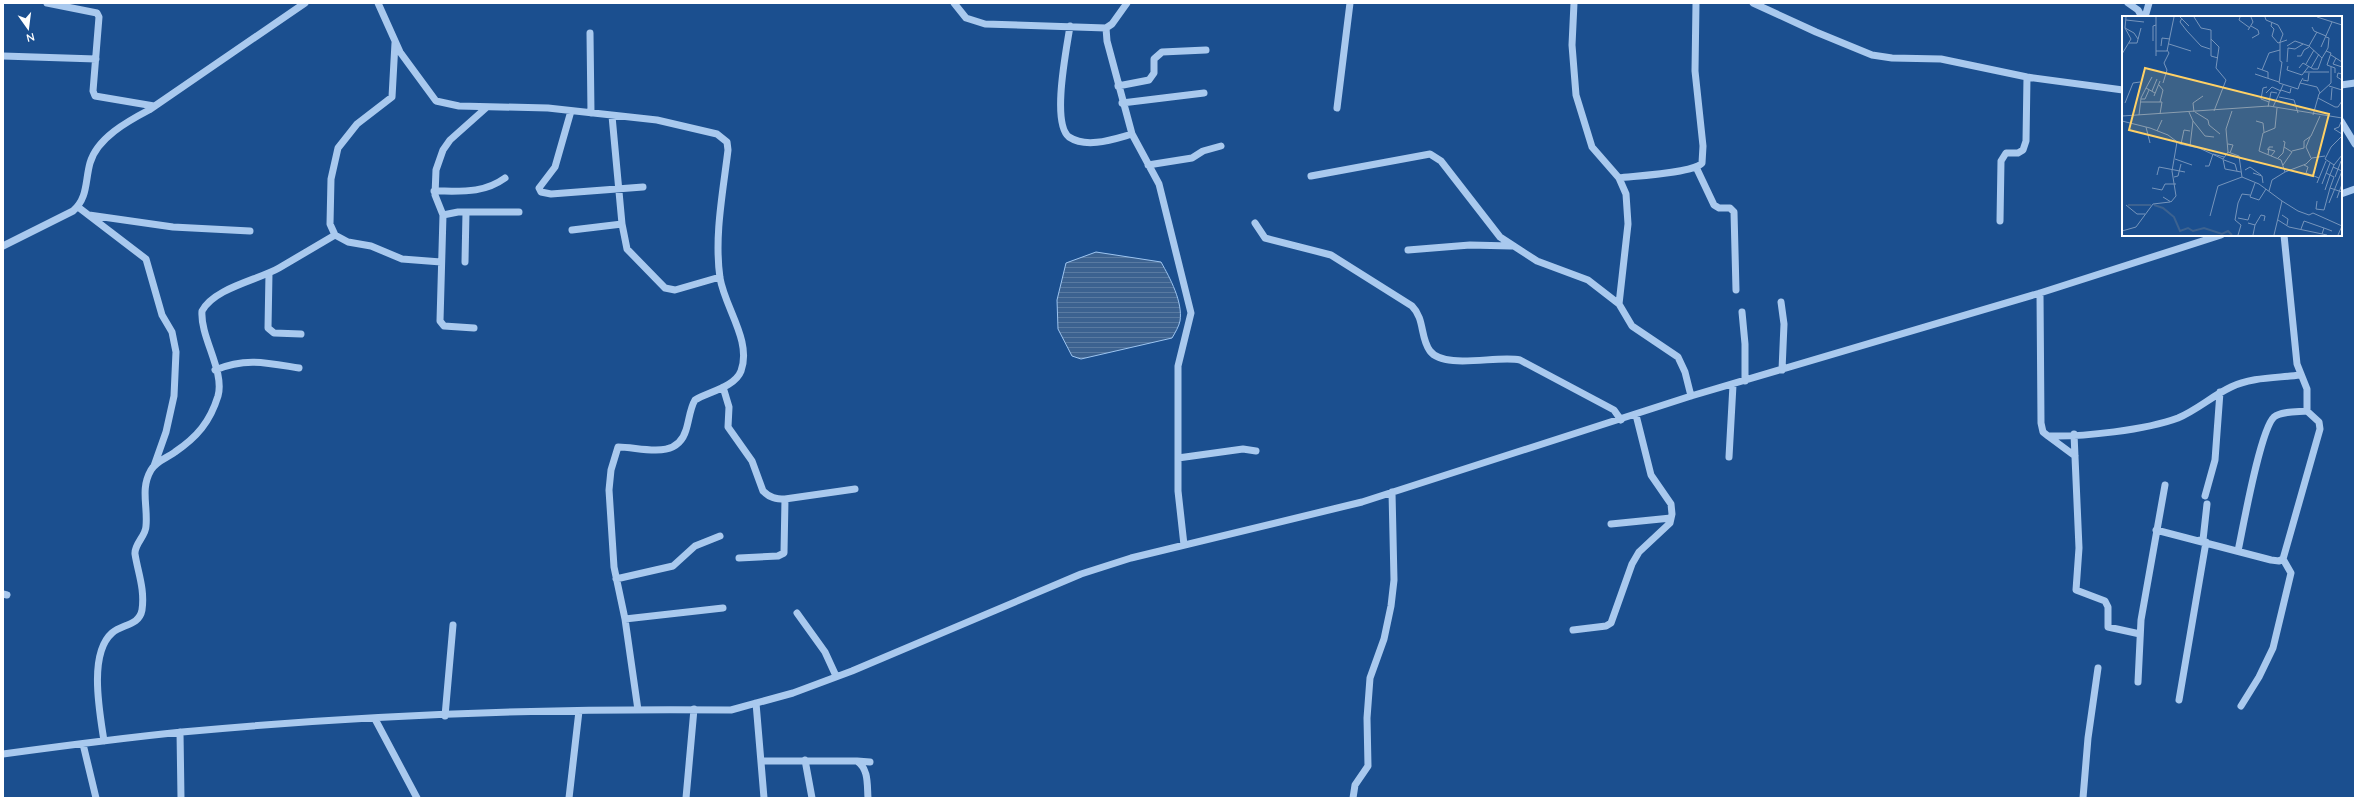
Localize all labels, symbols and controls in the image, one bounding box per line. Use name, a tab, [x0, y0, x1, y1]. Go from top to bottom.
north arrow	[8, 8, 48, 48]
inset map	[2122, 16, 2342, 236]
text: N	[25, 30, 36, 45]

